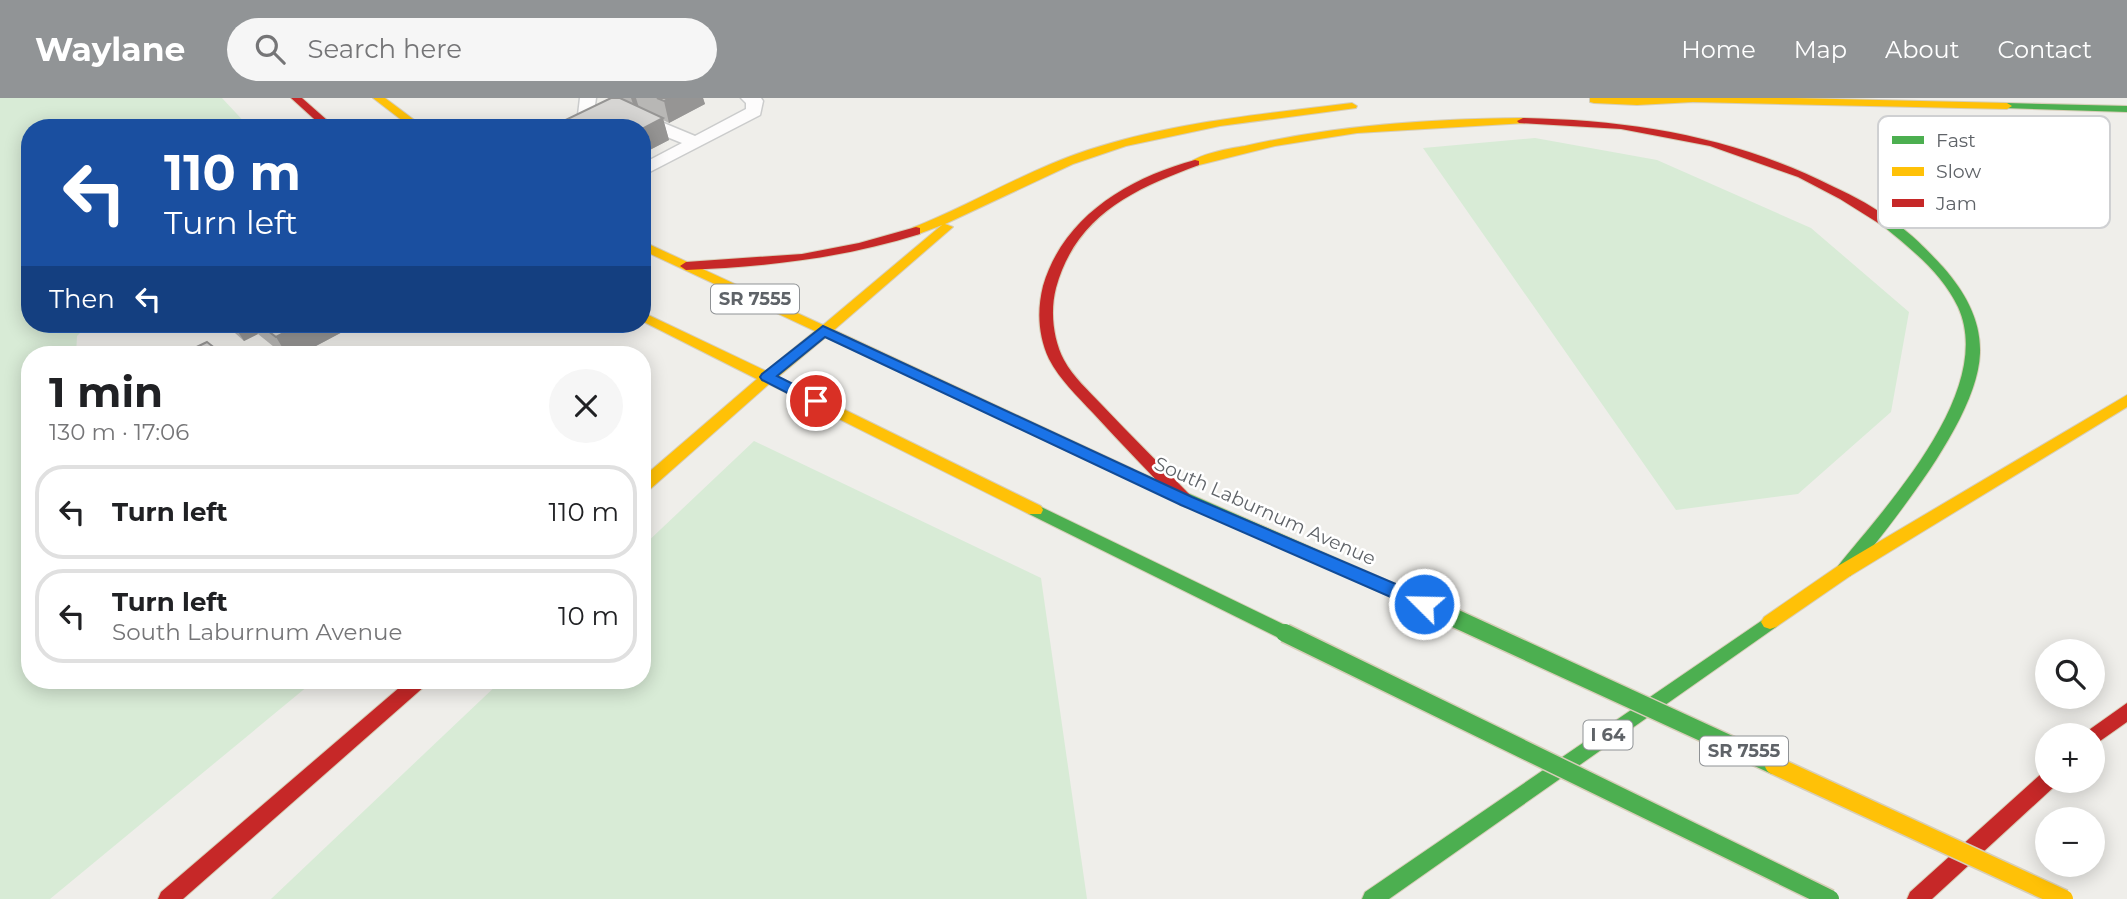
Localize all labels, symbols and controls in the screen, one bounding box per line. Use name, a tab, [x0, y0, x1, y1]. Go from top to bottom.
search box	[227, 18, 717, 81]
text: Waylane	[35, 29, 185, 69]
icon: search	[251, 30, 289, 68]
text: Search here	[307, 33, 462, 65]
text: Home	[1681, 35, 1756, 64]
text: Map	[1794, 35, 1847, 64]
text: About	[1885, 35, 1959, 64]
text: Contact	[1997, 35, 2092, 64]
legend	[1878, 116, 2110, 228]
text: Fast	[1936, 129, 1976, 152]
text: 110 m	[164, 143, 301, 202]
icon: left	[49, 147, 140, 238]
text: Slow	[1936, 160, 1981, 183]
text: Jam	[1935, 192, 1977, 215]
text: Turn left	[164, 203, 298, 242]
icon: left	[129, 280, 167, 318]
text: Then	[49, 283, 115, 315]
road number: SR 7555	[711, 284, 799, 314]
text: 1 min	[49, 366, 163, 418]
button: close	[549, 369, 623, 443]
pin	[786, 371, 846, 431]
icon: arrive	[797, 382, 835, 420]
text: 130 m · 17:06	[49, 418, 189, 446]
street label: South Laburnum Avenue	[1151, 452, 1379, 570]
icon: left	[53, 493, 91, 531]
text: Turn left	[112, 496, 228, 528]
text: 110 m	[549, 496, 619, 528]
position arrow	[1387, 567, 1461, 641]
text: Turn left	[112, 586, 228, 618]
icon: left	[53, 597, 91, 635]
text: 10 m	[558, 600, 619, 632]
text: South Laburnum Avenue	[112, 618, 402, 646]
map controls	[2035, 639, 2105, 877]
button: search	[2035, 639, 2105, 709]
road number: I 64	[1584, 720, 1632, 750]
button: +	[2035, 723, 2105, 793]
road number: SR 7555	[1700, 736, 1788, 766]
button: −	[2035, 807, 2105, 877]

